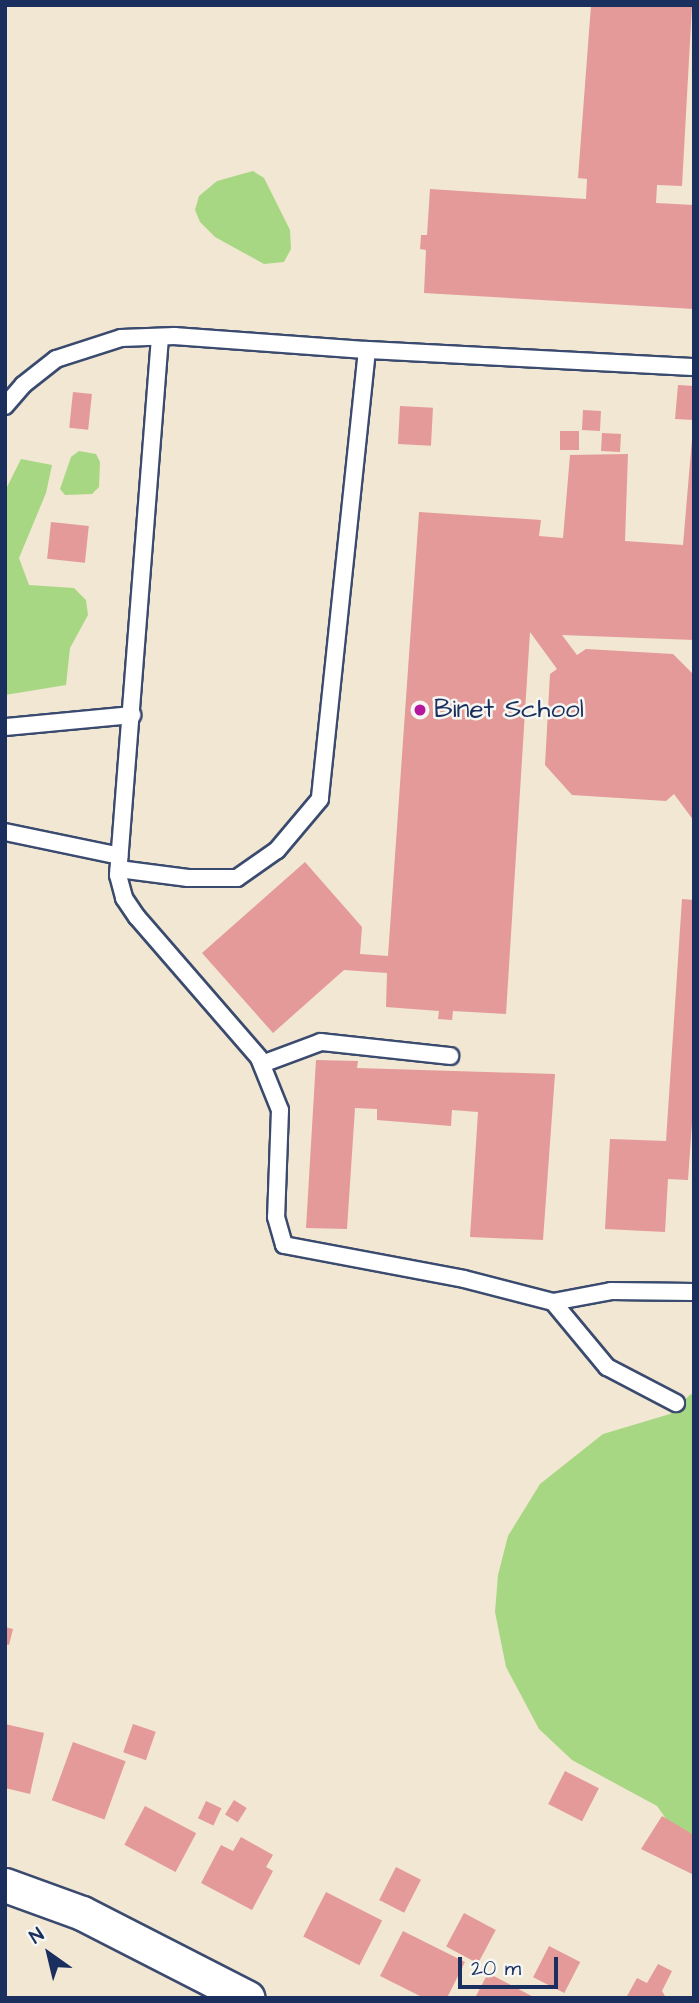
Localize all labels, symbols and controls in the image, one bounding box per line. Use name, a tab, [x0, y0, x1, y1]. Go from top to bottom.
place label: Binet School	[434, 694, 584, 726]
marker: Binet School	[412, 702, 428, 718]
north arrow	[14, 1919, 84, 1989]
text: N	[24, 1922, 49, 1951]
scale bar	[461, 1944, 561, 1988]
text: 20 m	[471, 1954, 521, 1983]

